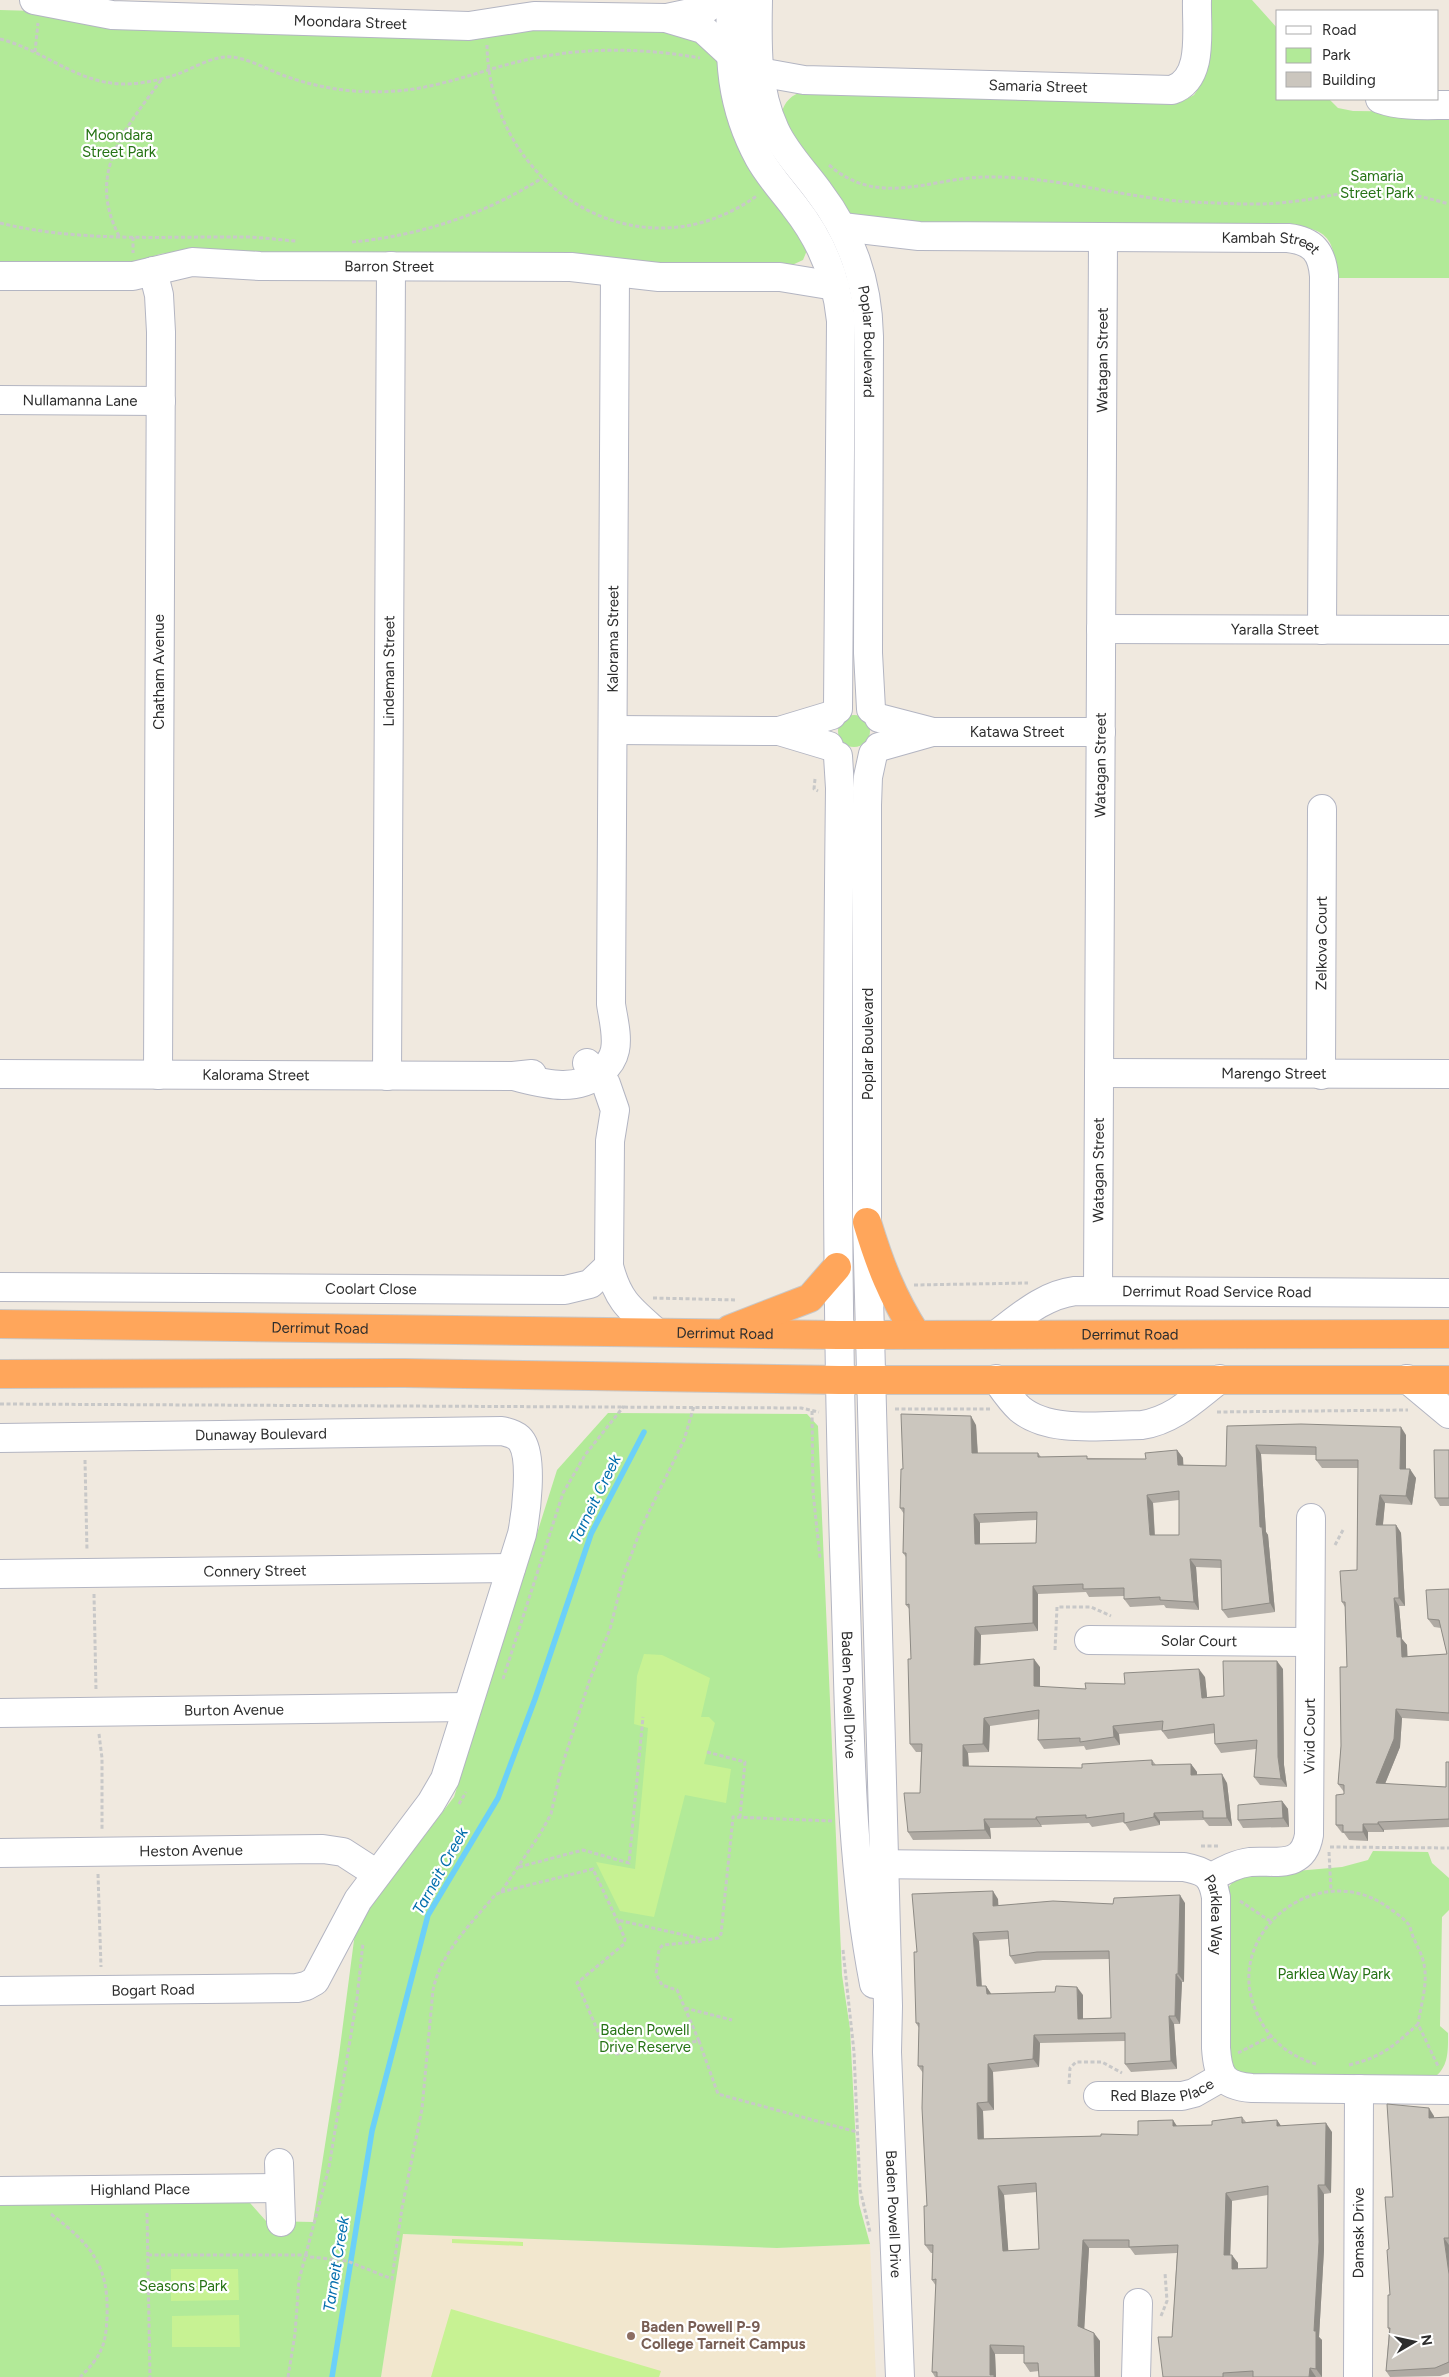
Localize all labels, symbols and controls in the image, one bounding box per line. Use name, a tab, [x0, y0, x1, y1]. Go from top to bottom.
legend	[1276, 10, 1439, 100]
street label: Moondara Street	[293, 12, 408, 33]
text: Road	[1322, 21, 1357, 39]
text: Park	[1322, 46, 1351, 64]
text: Building	[1322, 71, 1376, 89]
street label: Samaria Street	[988, 76, 1088, 97]
park label: Moondara Street Park	[82, 126, 157, 161]
park label: Samaria Street Park	[1340, 167, 1415, 202]
street label: Kambah Street	[1221, 229, 1324, 258]
street label: Barron Street	[344, 257, 435, 276]
street label: Poplar Boulevard	[854, 284, 878, 398]
street label: Watagan Street	[1093, 307, 1112, 413]
street label: Nullamanna Lane	[23, 391, 137, 410]
street label: Kalorama Street	[604, 585, 622, 693]
street label: Chatham Avenue	[150, 614, 168, 730]
street label: Lindeman Street	[380, 615, 398, 727]
street label: Yaralla Street	[1231, 620, 1320, 639]
street label: Watagan Street	[1091, 712, 1110, 818]
street label: Katawa Street	[970, 723, 1065, 741]
street label: Zelkova Court	[1312, 895, 1331, 990]
street label: Poplar Boulevard	[859, 988, 877, 1100]
street label: Marengo Street	[1221, 1064, 1327, 1083]
street label: Kalorama Street	[202, 1066, 310, 1084]
street label: Watagan Street	[1089, 1117, 1108, 1223]
street label: Coolart Close	[325, 1280, 417, 1298]
street label: Derrimut Road Service Road	[1122, 1282, 1312, 1301]
street label: Derrimut Road	[271, 1319, 369, 1338]
street label: Derrimut Road	[676, 1324, 774, 1343]
street label: Derrimut Road	[1081, 1325, 1179, 1344]
street label: Dunaway Boulevard	[195, 1424, 327, 1444]
water label: Tarneit Creek	[565, 1450, 625, 1547]
street label: Connery Street	[203, 1561, 307, 1581]
street label: Baden Powell Drive	[838, 1631, 860, 1759]
street label: Solar Court	[1161, 1632, 1238, 1650]
street label: Vivid Court	[1300, 1697, 1319, 1774]
street label: Burton Avenue	[184, 1700, 284, 1720]
water label: Tarneit Creek	[408, 1823, 472, 1918]
street label: Heston Avenue	[139, 1841, 243, 1860]
street label: Parklea Way	[1200, 1871, 1225, 1955]
park label: Parklea Way Park	[1278, 1965, 1391, 1983]
street label: Bogart Road	[111, 1980, 195, 2000]
park label: Baden Powell Drive Reserve	[599, 2021, 691, 2056]
street label: Red Blaze Place	[1110, 2075, 1217, 2105]
street label: Baden Powell Drive	[882, 2150, 905, 2278]
street label: Highland Place	[90, 2180, 190, 2199]
street label: Damask Drive	[1349, 2187, 1368, 2279]
water label: Tarneit Creek	[319, 2214, 353, 2313]
park label: Seasons Park	[139, 2277, 228, 2295]
north arrow	[1389, 2317, 1439, 2367]
place label: Baden Powell P-9 College Tarneit Campus	[641, 2318, 805, 2353]
marker: Baden Powell P-9 College Tarneit Campus	[625, 2330, 637, 2342]
text: N	[1417, 2333, 1436, 2347]

